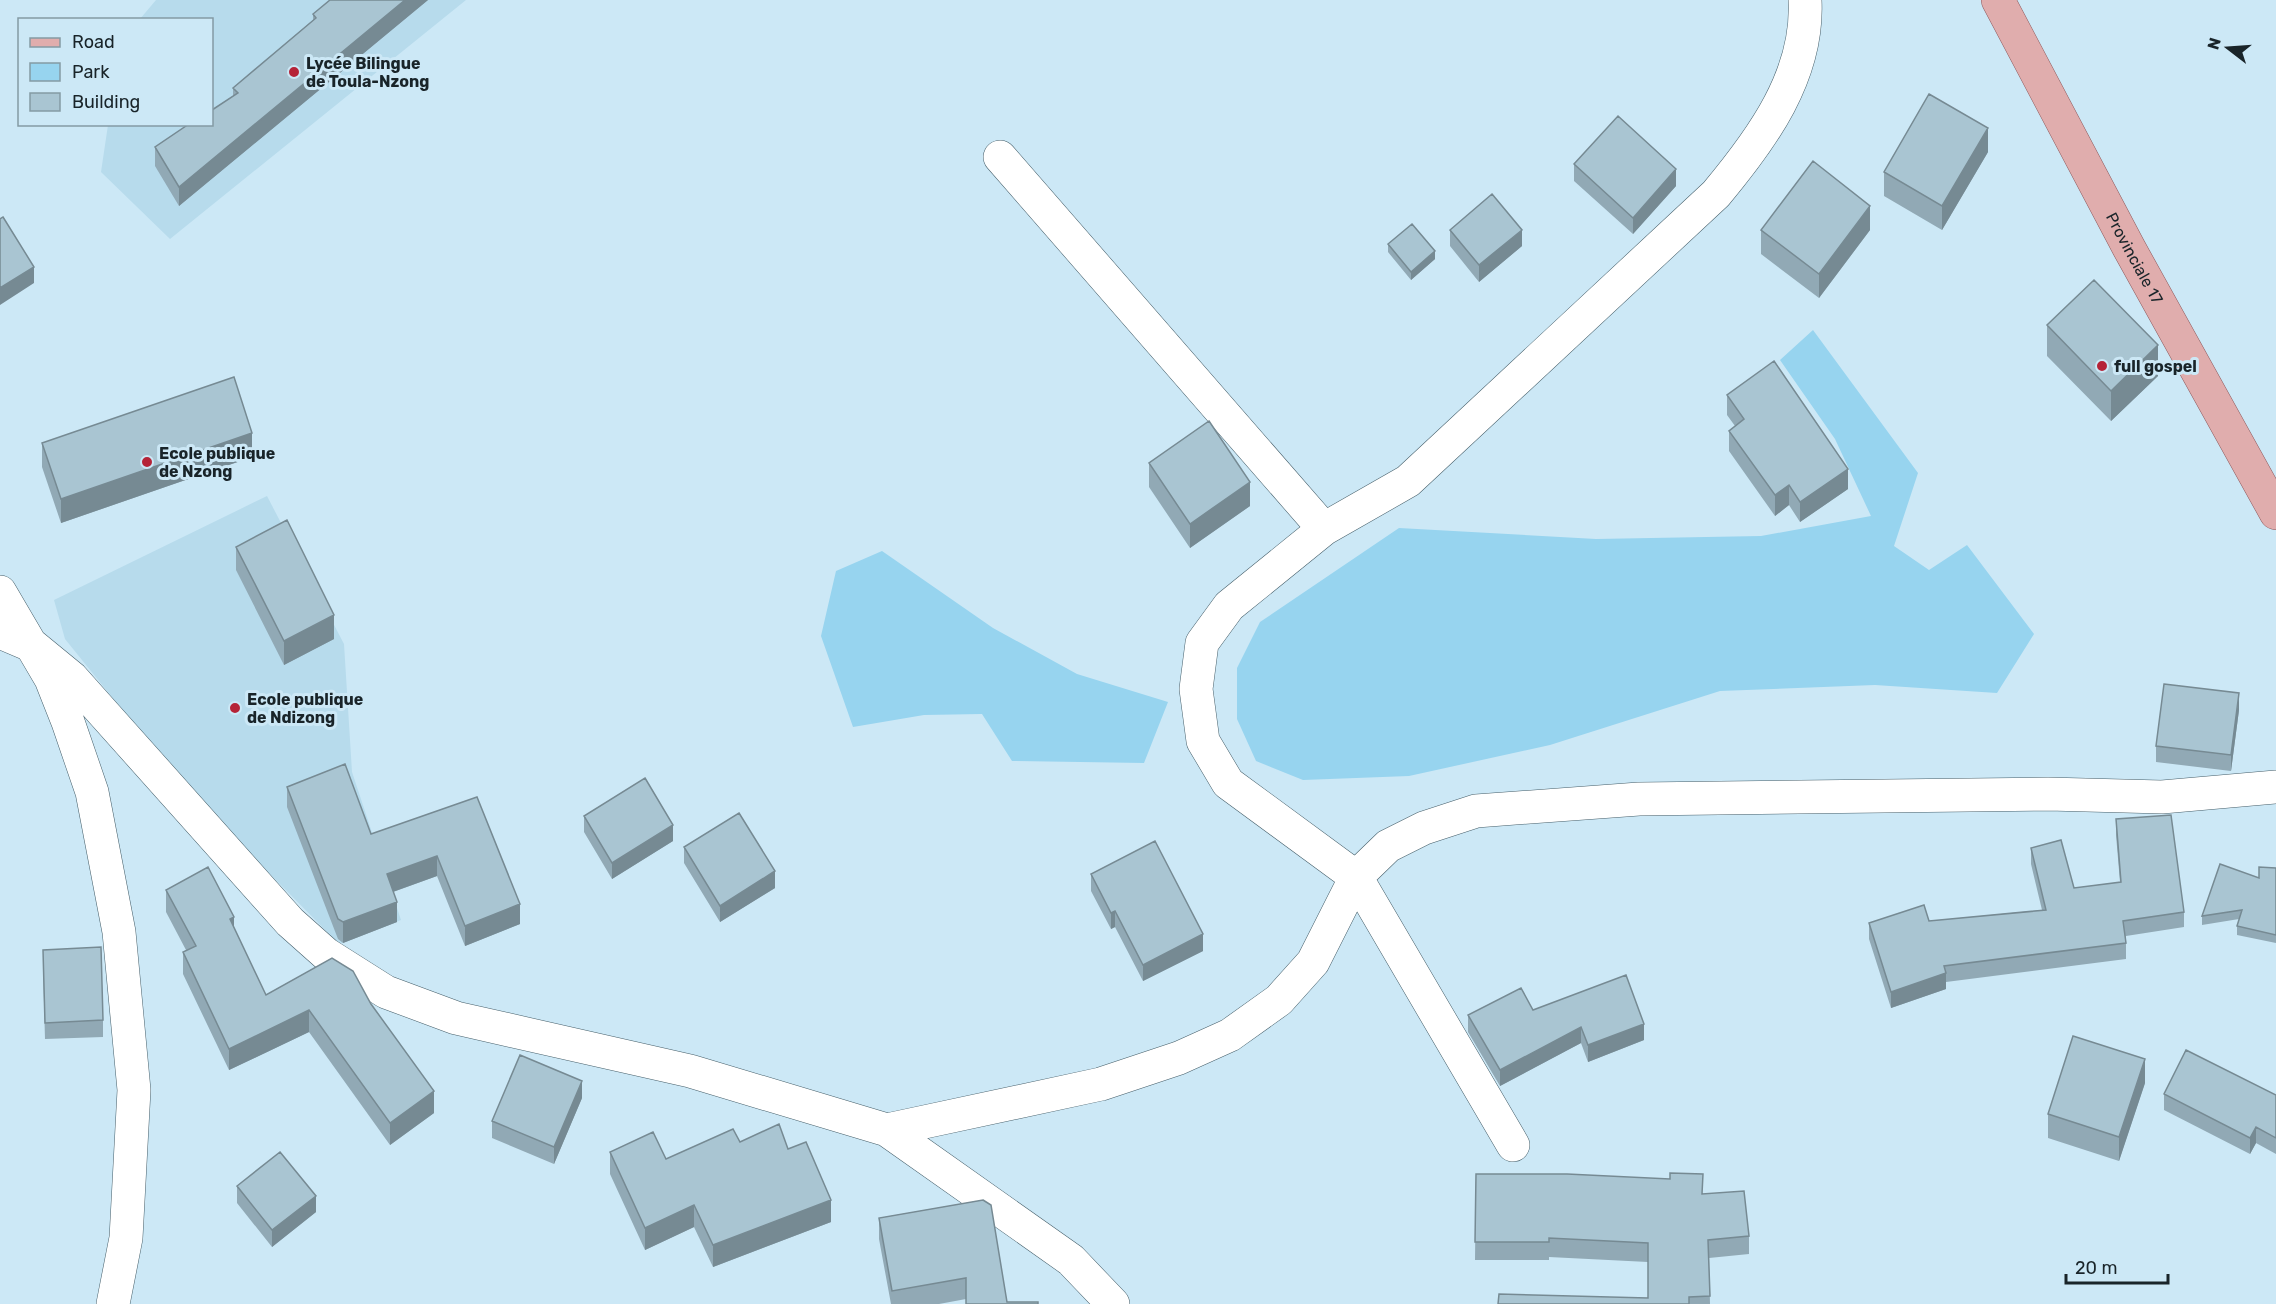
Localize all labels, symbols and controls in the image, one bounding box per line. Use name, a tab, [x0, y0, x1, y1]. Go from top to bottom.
legend	[18, 18, 213, 126]
north arrow	[2198, 18, 2258, 78]
text: Road	[72, 31, 115, 53]
text: N	[2203, 35, 2225, 52]
place label: Lycée Bilingue de Toula-Nzong	[306, 54, 429, 91]
text: Park	[72, 61, 110, 83]
marker: Lycée Bilingue de Toula-Nzong	[287, 65, 301, 79]
text: Building	[72, 91, 140, 113]
street label: Provinciale 17	[2102, 209, 2167, 307]
place label: full gospel	[2114, 357, 2197, 376]
marker: full gospel	[2095, 359, 2109, 373]
place label: Ecole publique de Nzong	[159, 444, 275, 481]
marker: Ecole publique de Nzong	[140, 455, 154, 469]
place label: Ecole publique de Ndizong	[247, 690, 363, 727]
marker: Ecole publique de Ndizong	[228, 701, 242, 715]
scale bar	[2066, 1247, 2168, 1285]
text: 20 m	[2075, 1257, 2117, 1279]

